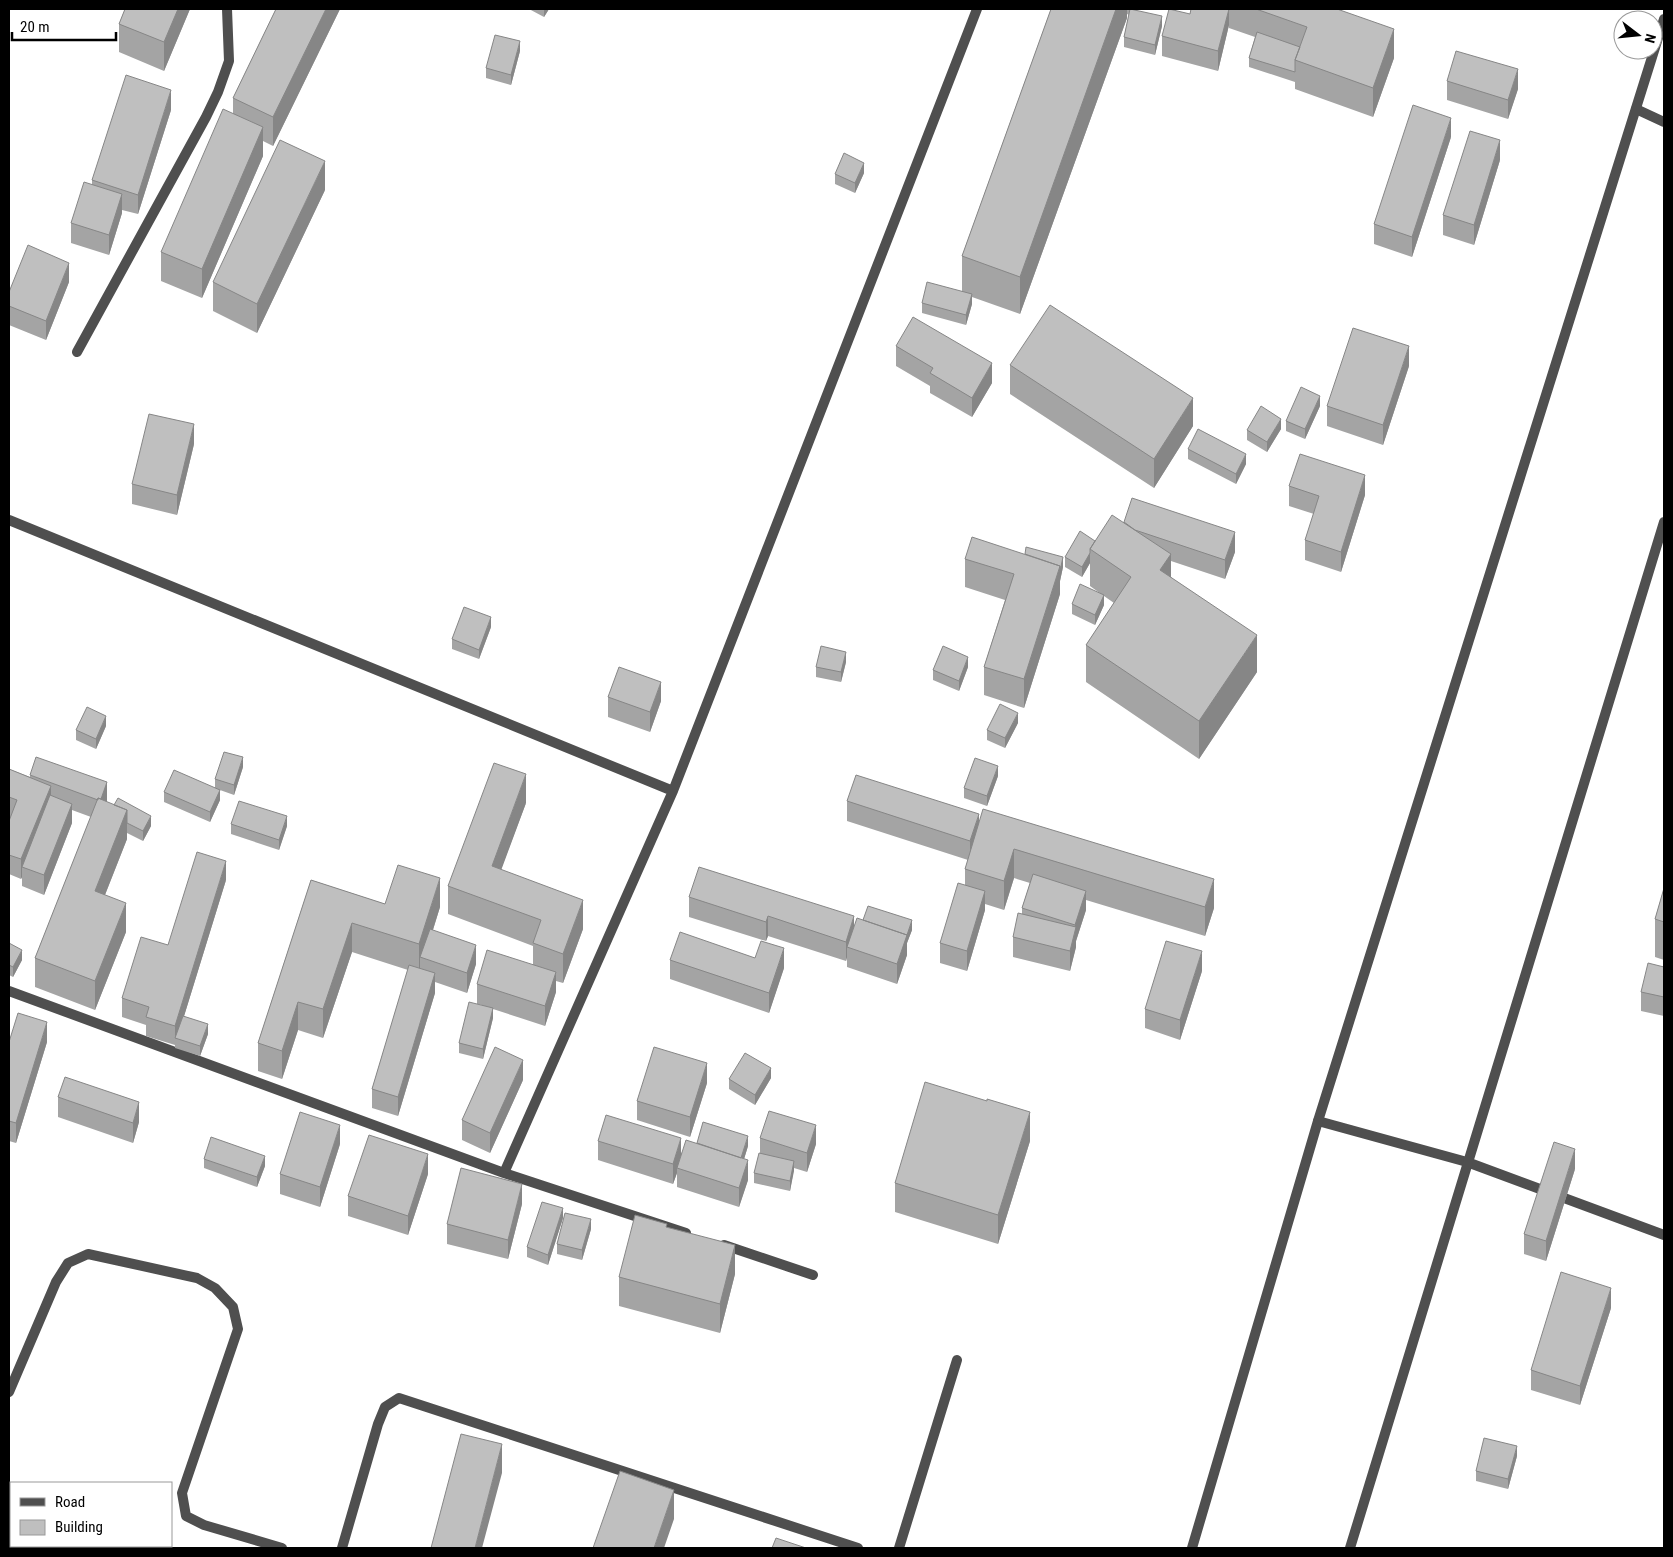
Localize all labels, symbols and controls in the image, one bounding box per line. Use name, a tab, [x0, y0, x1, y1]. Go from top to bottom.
scale bar	[12, 10, 116, 42]
north arrow	[1613, 10, 1663, 60]
text: 20 m	[20, 18, 50, 36]
text: N	[1642, 32, 1659, 45]
legend	[10, 1482, 172, 1547]
text: Road	[55, 1493, 85, 1511]
text: Building	[55, 1518, 103, 1536]

